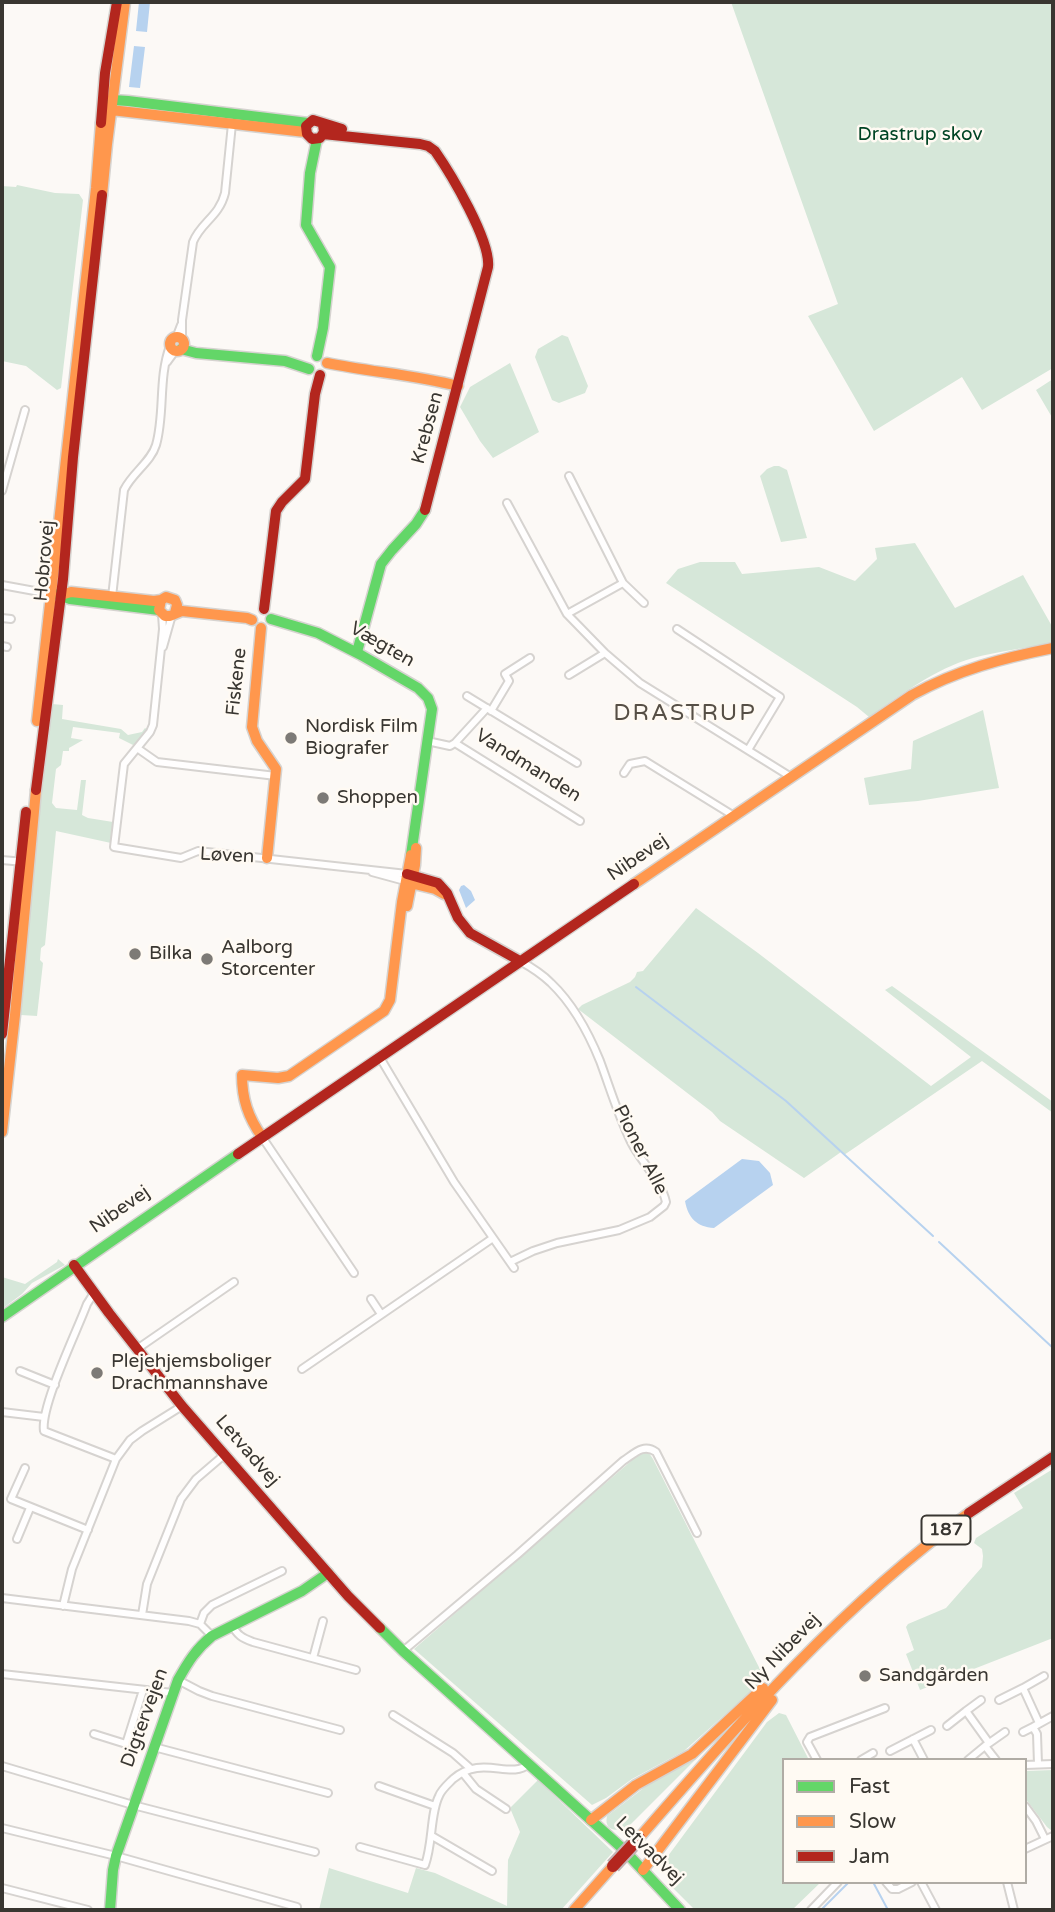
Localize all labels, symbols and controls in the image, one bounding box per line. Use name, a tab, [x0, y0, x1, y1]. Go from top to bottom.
park label: Drastrup skov	[858, 124, 982, 146]
street label: Krebsen	[407, 389, 449, 467]
street label: Hobrovej	[30, 519, 60, 603]
street label: Vægten	[346, 617, 418, 673]
street label: Fiskene	[222, 647, 252, 717]
district label: DRASTRUP	[614, 700, 756, 728]
place label: Nordisk Film Biografer	[305, 716, 418, 760]
street label: Vandmanden	[471, 724, 585, 808]
marker: Nordisk Film Biografer	[283, 730, 299, 746]
place label: Shoppen	[337, 787, 418, 809]
marker: Shoppen	[315, 790, 331, 806]
street label: Nibevej	[603, 830, 673, 886]
street label: Løven	[199, 843, 255, 869]
place label: Aalborg Storcenter	[221, 937, 315, 981]
place label: Bilka	[149, 943, 192, 965]
marker: Bilka	[127, 946, 143, 962]
marker: Aalborg Storcenter	[199, 951, 215, 967]
street label: Pioner Alle	[608, 1101, 672, 1199]
street label: Nibevej	[86, 1181, 154, 1239]
place label: Plejehjemsboliger Drachmannshave	[111, 1351, 271, 1395]
marker: Plejehjemsboliger Drachmannshave	[89, 1365, 105, 1381]
street label: Letvadvej	[210, 1411, 284, 1491]
road number: 187	[922, 1516, 970, 1545]
street label: Ny Nibevej	[741, 1609, 825, 1695]
street label: Digtervejen	[117, 1665, 173, 1771]
place label: Sandgården	[879, 1665, 989, 1687]
marker: Sandgården	[857, 1668, 873, 1684]
legend	[782, 1758, 1027, 1884]
text: Fast	[849, 1774, 890, 1799]
text: Slow	[849, 1809, 896, 1834]
street label: Letvadvej	[610, 1812, 688, 1890]
text: Jam	[849, 1844, 890, 1869]

